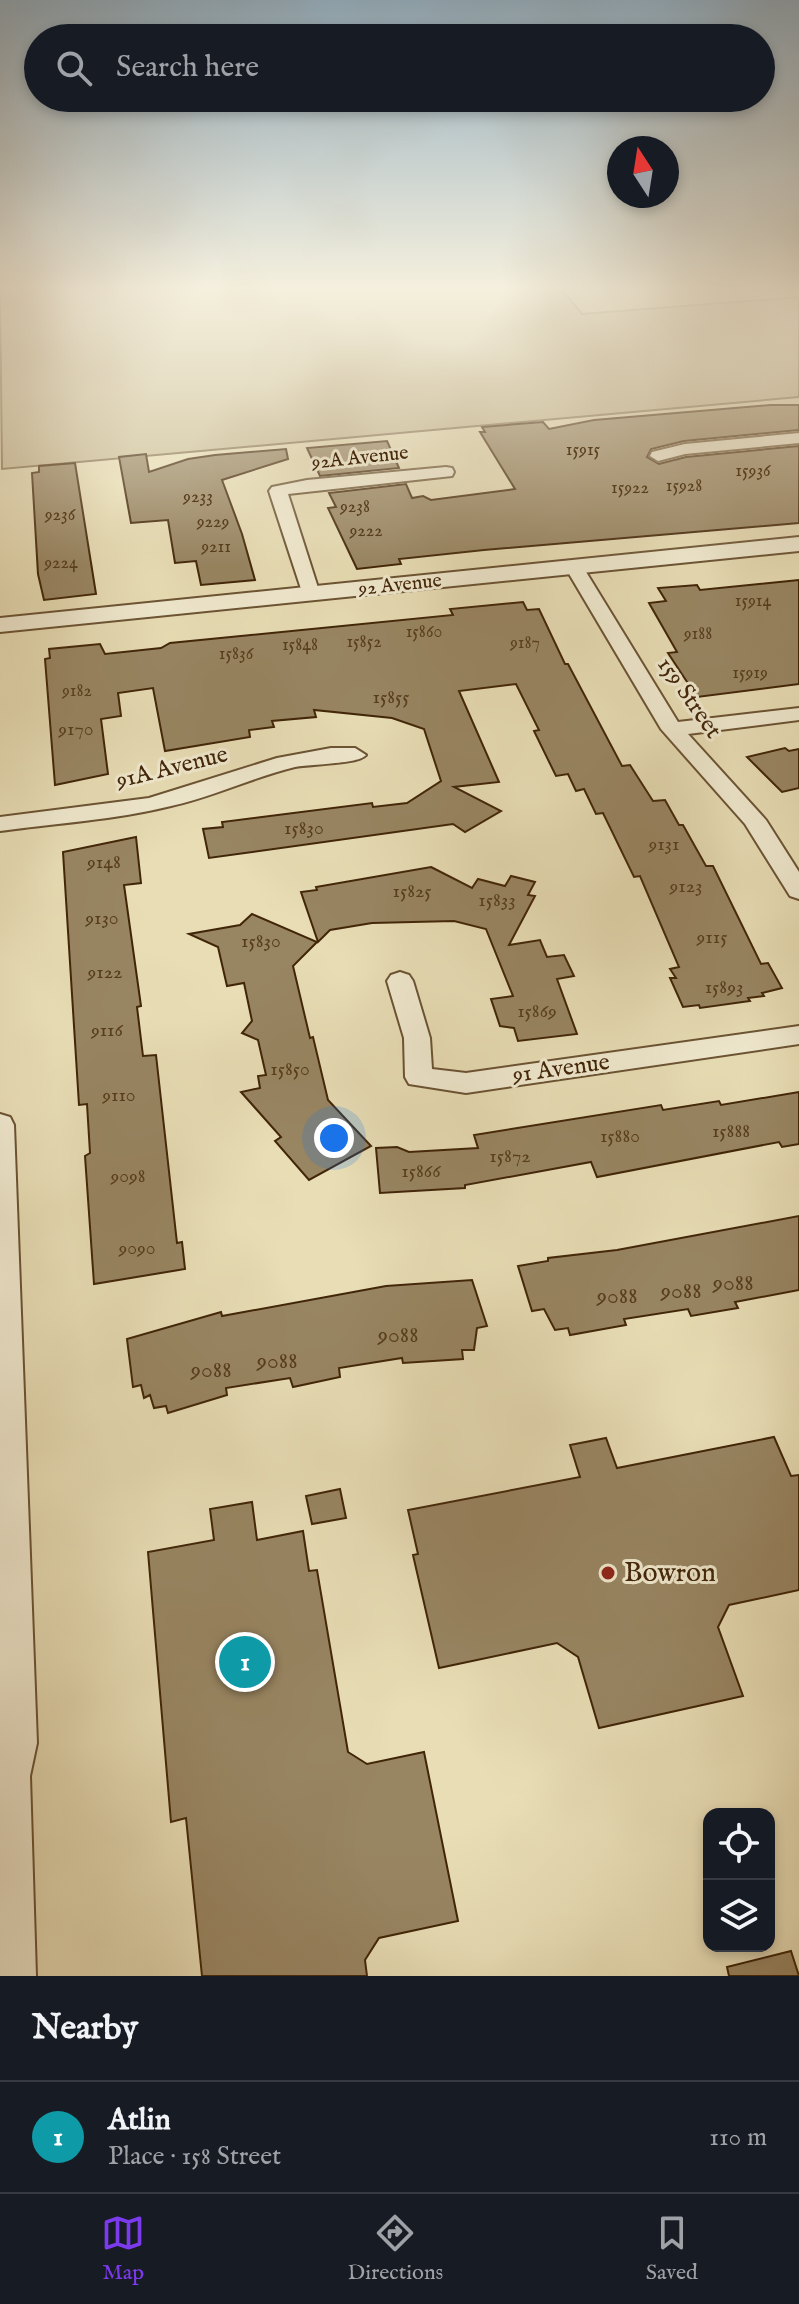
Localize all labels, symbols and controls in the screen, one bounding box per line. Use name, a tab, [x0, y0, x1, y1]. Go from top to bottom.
search box	[24, 24, 775, 112]
icon: search	[52, 46, 96, 90]
text: Search here	[116, 49, 259, 87]
north arrow	[607, 136, 679, 208]
house number: 15915	[566, 439, 601, 462]
street label: 92A Avenue	[309, 440, 410, 476]
house number: 15936	[735, 460, 771, 483]
house number: 15928	[666, 475, 702, 498]
house number: 15922	[611, 477, 649, 500]
house number: 9233	[182, 486, 213, 509]
house number: 9238	[339, 496, 370, 519]
house number: 9236	[44, 504, 76, 527]
house number: 9229	[196, 511, 229, 534]
house number: 9222	[348, 520, 383, 543]
house number: 9211	[200, 536, 231, 559]
house number: 9224	[43, 552, 78, 575]
street label: 92 Avenue	[356, 568, 443, 602]
house number: 15914	[735, 590, 771, 613]
house number: 15860	[406, 621, 442, 644]
house number: 9188	[683, 623, 712, 646]
house number: 15852	[346, 631, 382, 654]
house number: 9187	[509, 632, 540, 655]
house number: 15848	[282, 634, 318, 657]
house number: 15836	[219, 643, 254, 666]
street label: 159 Street	[650, 651, 728, 745]
house number: 15919	[732, 662, 768, 685]
house number: 9182	[61, 680, 92, 703]
house number: 15855	[372, 685, 410, 710]
house number: 9170	[57, 717, 94, 742]
street label: 91A Avenue	[112, 739, 231, 797]
house number: 15830	[284, 816, 324, 841]
house number: 9131	[647, 832, 680, 857]
house number: 9148	[86, 850, 121, 875]
house number: 9123	[669, 874, 702, 899]
house number: 15825	[392, 879, 432, 904]
house number: 15833	[478, 888, 516, 913]
house number: 9130	[84, 906, 119, 931]
house number: 9115	[696, 925, 727, 950]
house number: 15830	[241, 929, 281, 954]
house number: 9122	[87, 960, 122, 985]
house number: 15893	[705, 975, 743, 1000]
house number: 15869	[517, 999, 557, 1024]
house number: 9116	[90, 1018, 124, 1043]
street label: 91 Avenue	[509, 1047, 612, 1091]
house number: 15850	[270, 1057, 310, 1082]
house number: 9110	[101, 1083, 136, 1108]
your location	[314, 1118, 354, 1158]
house number: 15888	[712, 1119, 750, 1144]
house number: 15880	[600, 1124, 640, 1149]
house number: 15872	[489, 1144, 531, 1169]
house number: 15866	[401, 1159, 441, 1184]
house number: 9098	[109, 1164, 146, 1189]
house number: 9090	[117, 1236, 156, 1261]
house number: 9088	[711, 1268, 754, 1299]
house number: 9088	[659, 1276, 702, 1307]
house number: 9088	[595, 1281, 638, 1312]
house number: 9088	[376, 1320, 419, 1351]
house number: 9088	[255, 1346, 298, 1377]
house number: 9088	[189, 1355, 232, 1386]
place label: Bowron	[624, 1556, 716, 1591]
marker: Bowron	[599, 1564, 617, 1582]
pin: 1	[219, 1632, 271, 1692]
map controls	[703, 1808, 775, 1952]
button: locate	[703, 1808, 775, 1880]
button: layers	[703, 1880, 775, 1952]
text: Nearby	[32, 2007, 138, 2050]
text: Atlin	[108, 2102, 171, 2140]
text: 1	[53, 2121, 63, 2154]
text: 110 m	[709, 2121, 767, 2154]
text: Place · 158 Street	[108, 2140, 281, 2173]
tab: Map	[101, 2211, 145, 2287]
tab: Directions	[348, 2211, 443, 2287]
tab: Saved	[646, 2211, 698, 2287]

